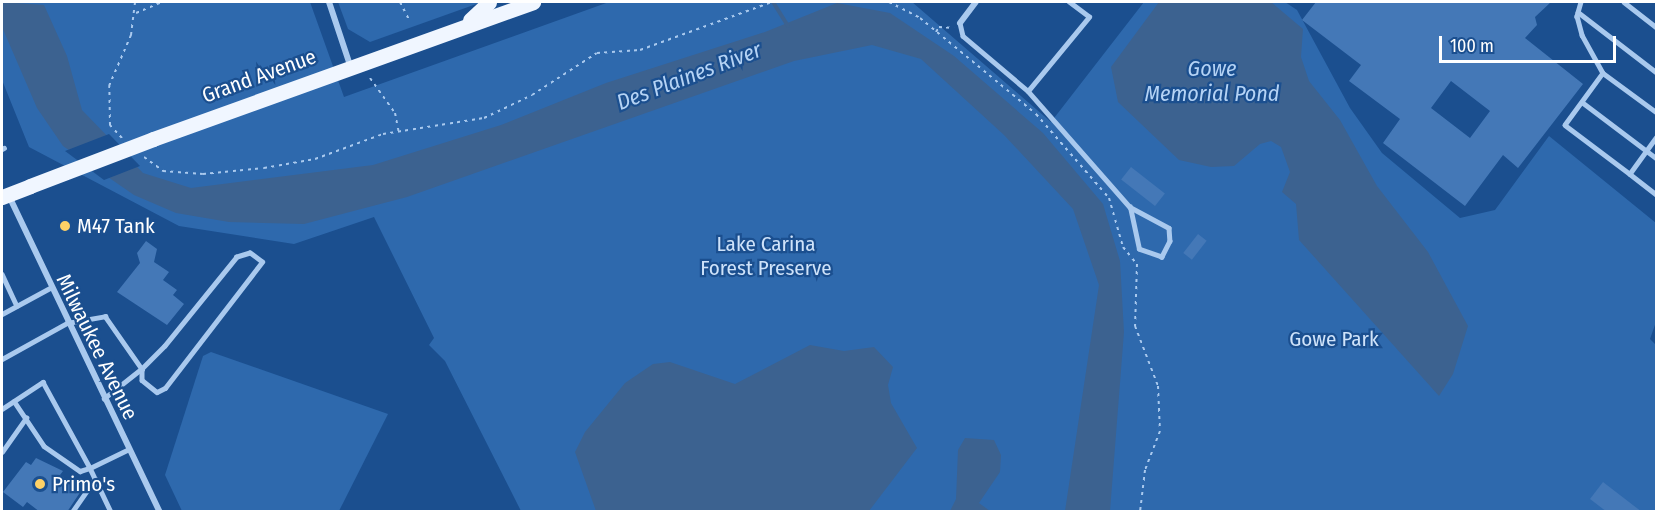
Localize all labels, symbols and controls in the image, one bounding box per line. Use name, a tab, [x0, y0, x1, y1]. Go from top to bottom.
scale bar	[1442, 24, 1619, 62]
text: 100 m	[1450, 35, 1494, 57]
water label: Des Plaines River	[613, 36, 765, 116]
street label: Grand Avenue	[199, 44, 319, 108]
water label: Gowe Memorial Pond	[1144, 55, 1280, 106]
place label: M47 Tank	[77, 213, 155, 239]
marker: M47 Tank	[58, 219, 72, 233]
park label: Lake Carina Forest Preserve	[700, 231, 832, 281]
street label: Milwaukee Avenue	[51, 270, 143, 424]
park label: Gowe Park	[1289, 326, 1379, 352]
place label: Primo's	[52, 471, 115, 497]
marker: Primo's	[33, 477, 47, 491]

